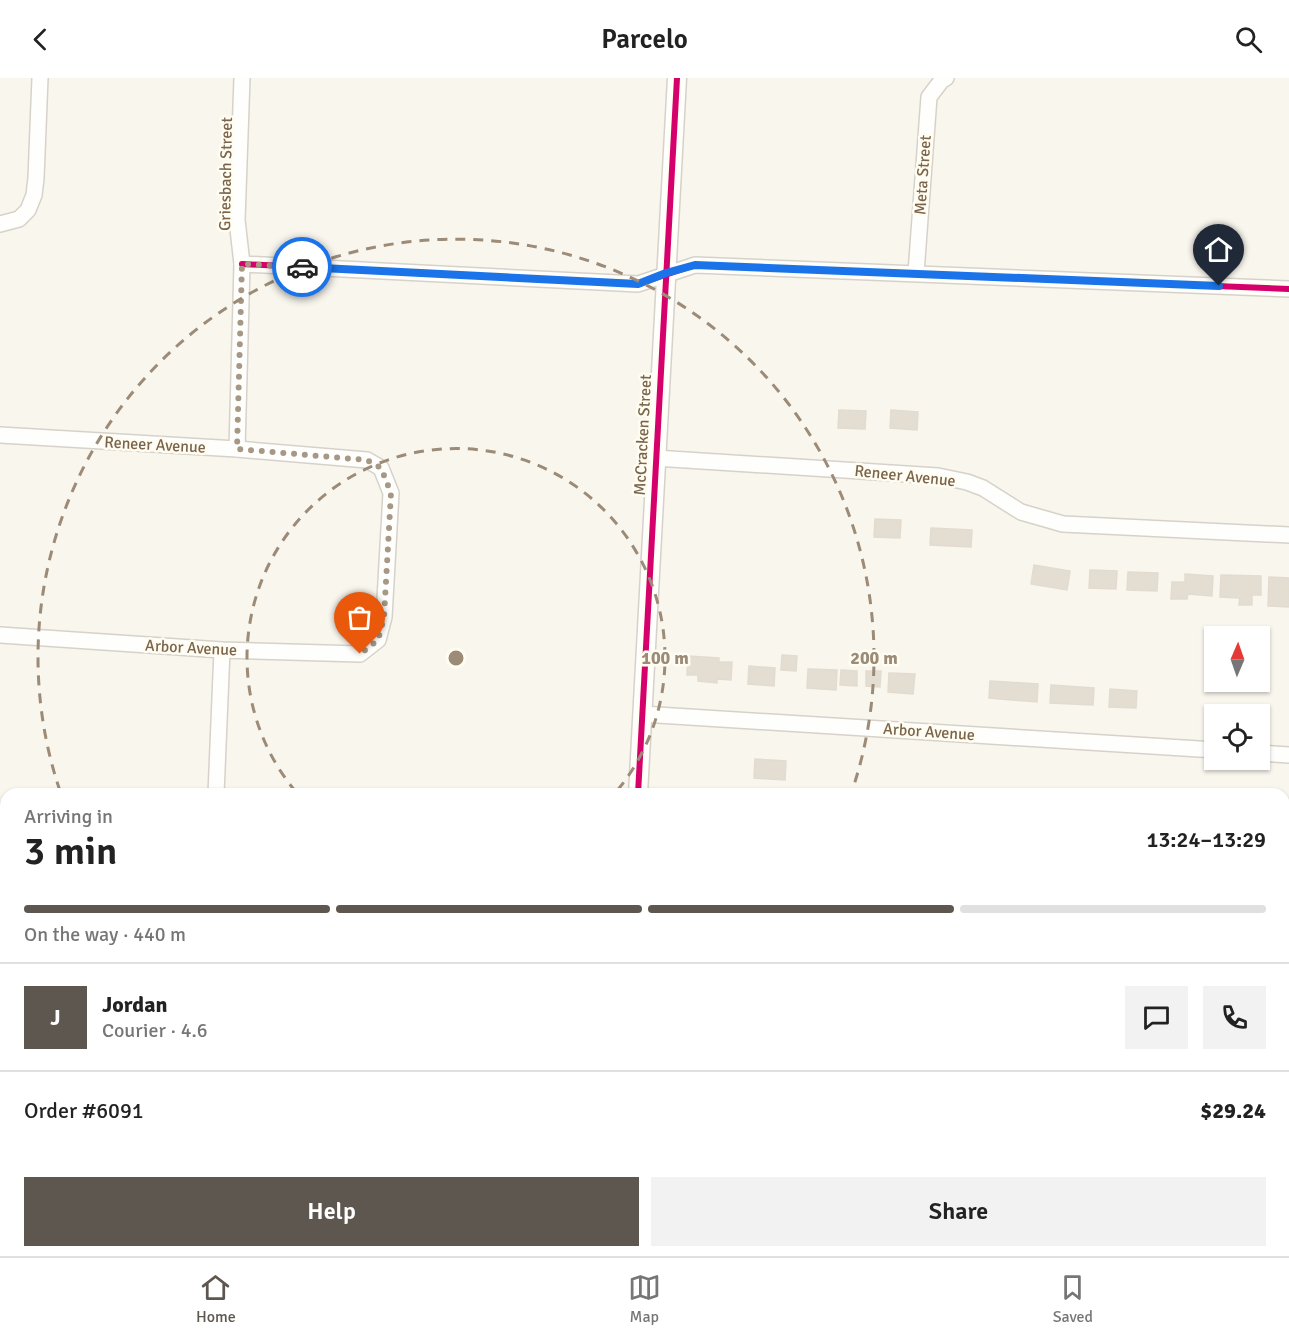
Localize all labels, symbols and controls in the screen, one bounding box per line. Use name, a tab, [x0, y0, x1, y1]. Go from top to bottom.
icon: back	[24, 23, 57, 56]
text: Parcelo	[601, 23, 688, 56]
icon: search	[1232, 23, 1265, 56]
street label: Griesbach Street	[215, 117, 237, 231]
street label: Meta Street	[910, 134, 936, 216]
pin	[1193, 224, 1244, 286]
icon: home	[1202, 233, 1235, 266]
courier	[272, 237, 332, 297]
icon: car	[286, 251, 319, 284]
street label: McCracken Street	[630, 374, 656, 496]
street label: Reneer Avenue	[104, 432, 206, 458]
street label: Reneer Avenue	[853, 461, 957, 491]
pin	[334, 592, 385, 654]
icon: bag	[343, 601, 376, 634]
north arrow	[1204, 626, 1270, 692]
map controls	[1204, 626, 1270, 770]
street label: Arbor Avenue	[145, 636, 237, 660]
text: 100 m	[641, 647, 689, 669]
text: 200 m	[850, 647, 898, 669]
centre of rings	[446, 648, 466, 668]
button: locate	[1204, 704, 1270, 770]
street label: Arbor Avenue	[882, 719, 976, 745]
text: Arriving in	[24, 804, 113, 829]
text: 13:24–13:29	[1147, 826, 1266, 853]
text: 3 min	[24, 827, 117, 875]
text: On the way · 440 m	[24, 922, 186, 947]
button: chat	[1125, 986, 1188, 1049]
button: phone	[1203, 986, 1266, 1049]
text: Jordan	[102, 991, 168, 1018]
text: J	[50, 1004, 61, 1031]
text: Courier · 4.6	[102, 1018, 208, 1043]
text: Order #6091	[24, 1097, 144, 1124]
text: $29.24	[1200, 1097, 1266, 1124]
button: Help	[24, 1177, 639, 1246]
button: Share	[651, 1177, 1266, 1246]
tab: Home	[196, 1271, 236, 1327]
tab: Map	[628, 1271, 661, 1327]
tab: Saved	[1053, 1271, 1093, 1327]

